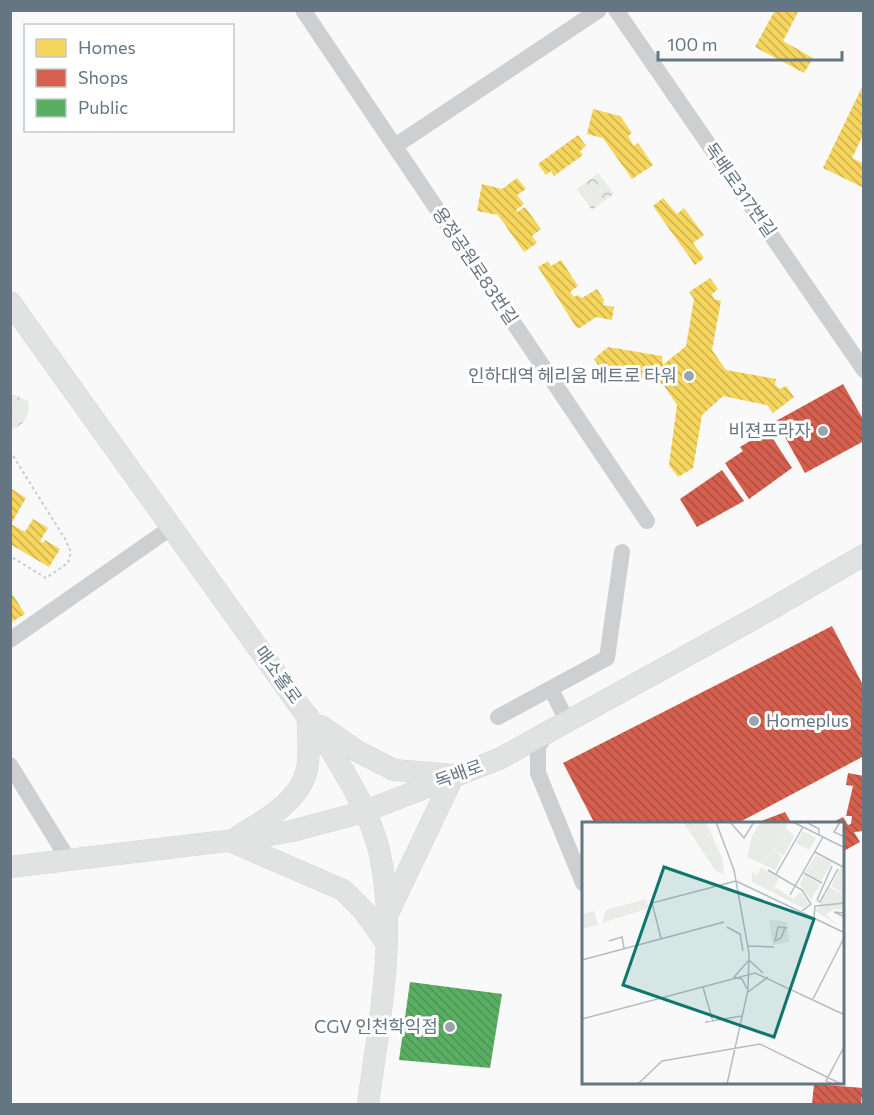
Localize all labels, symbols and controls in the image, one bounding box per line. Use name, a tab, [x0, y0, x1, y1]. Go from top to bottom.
legend	[24, 24, 234, 132]
scale bar	[658, 24, 842, 62]
text: 100 m	[667, 33, 717, 55]
text: Homes	[78, 36, 136, 58]
text: Shops	[78, 66, 128, 88]
text: Public	[78, 96, 128, 118]
street label: 독배로317번길	[700, 138, 781, 241]
street label: 용정공원로83번길	[428, 202, 523, 328]
place label: 인하대역 헤리움 메트로 타워	[468, 364, 677, 386]
marker: 인하대역 헤리움 메트로 타워	[682, 369, 696, 383]
place label: 비젼프라자	[728, 419, 811, 441]
marker: 비젼프라자	[816, 424, 830, 438]
street label: 매소홀로	[250, 641, 307, 708]
place label: Homeplus	[766, 709, 849, 731]
marker: Homeplus	[747, 714, 761, 728]
street label: 독배로	[432, 754, 486, 792]
inset map	[582, 822, 844, 1085]
place label: CGV 인천학익점	[314, 1015, 438, 1037]
marker: CGV 인천학익점	[443, 1020, 457, 1034]

